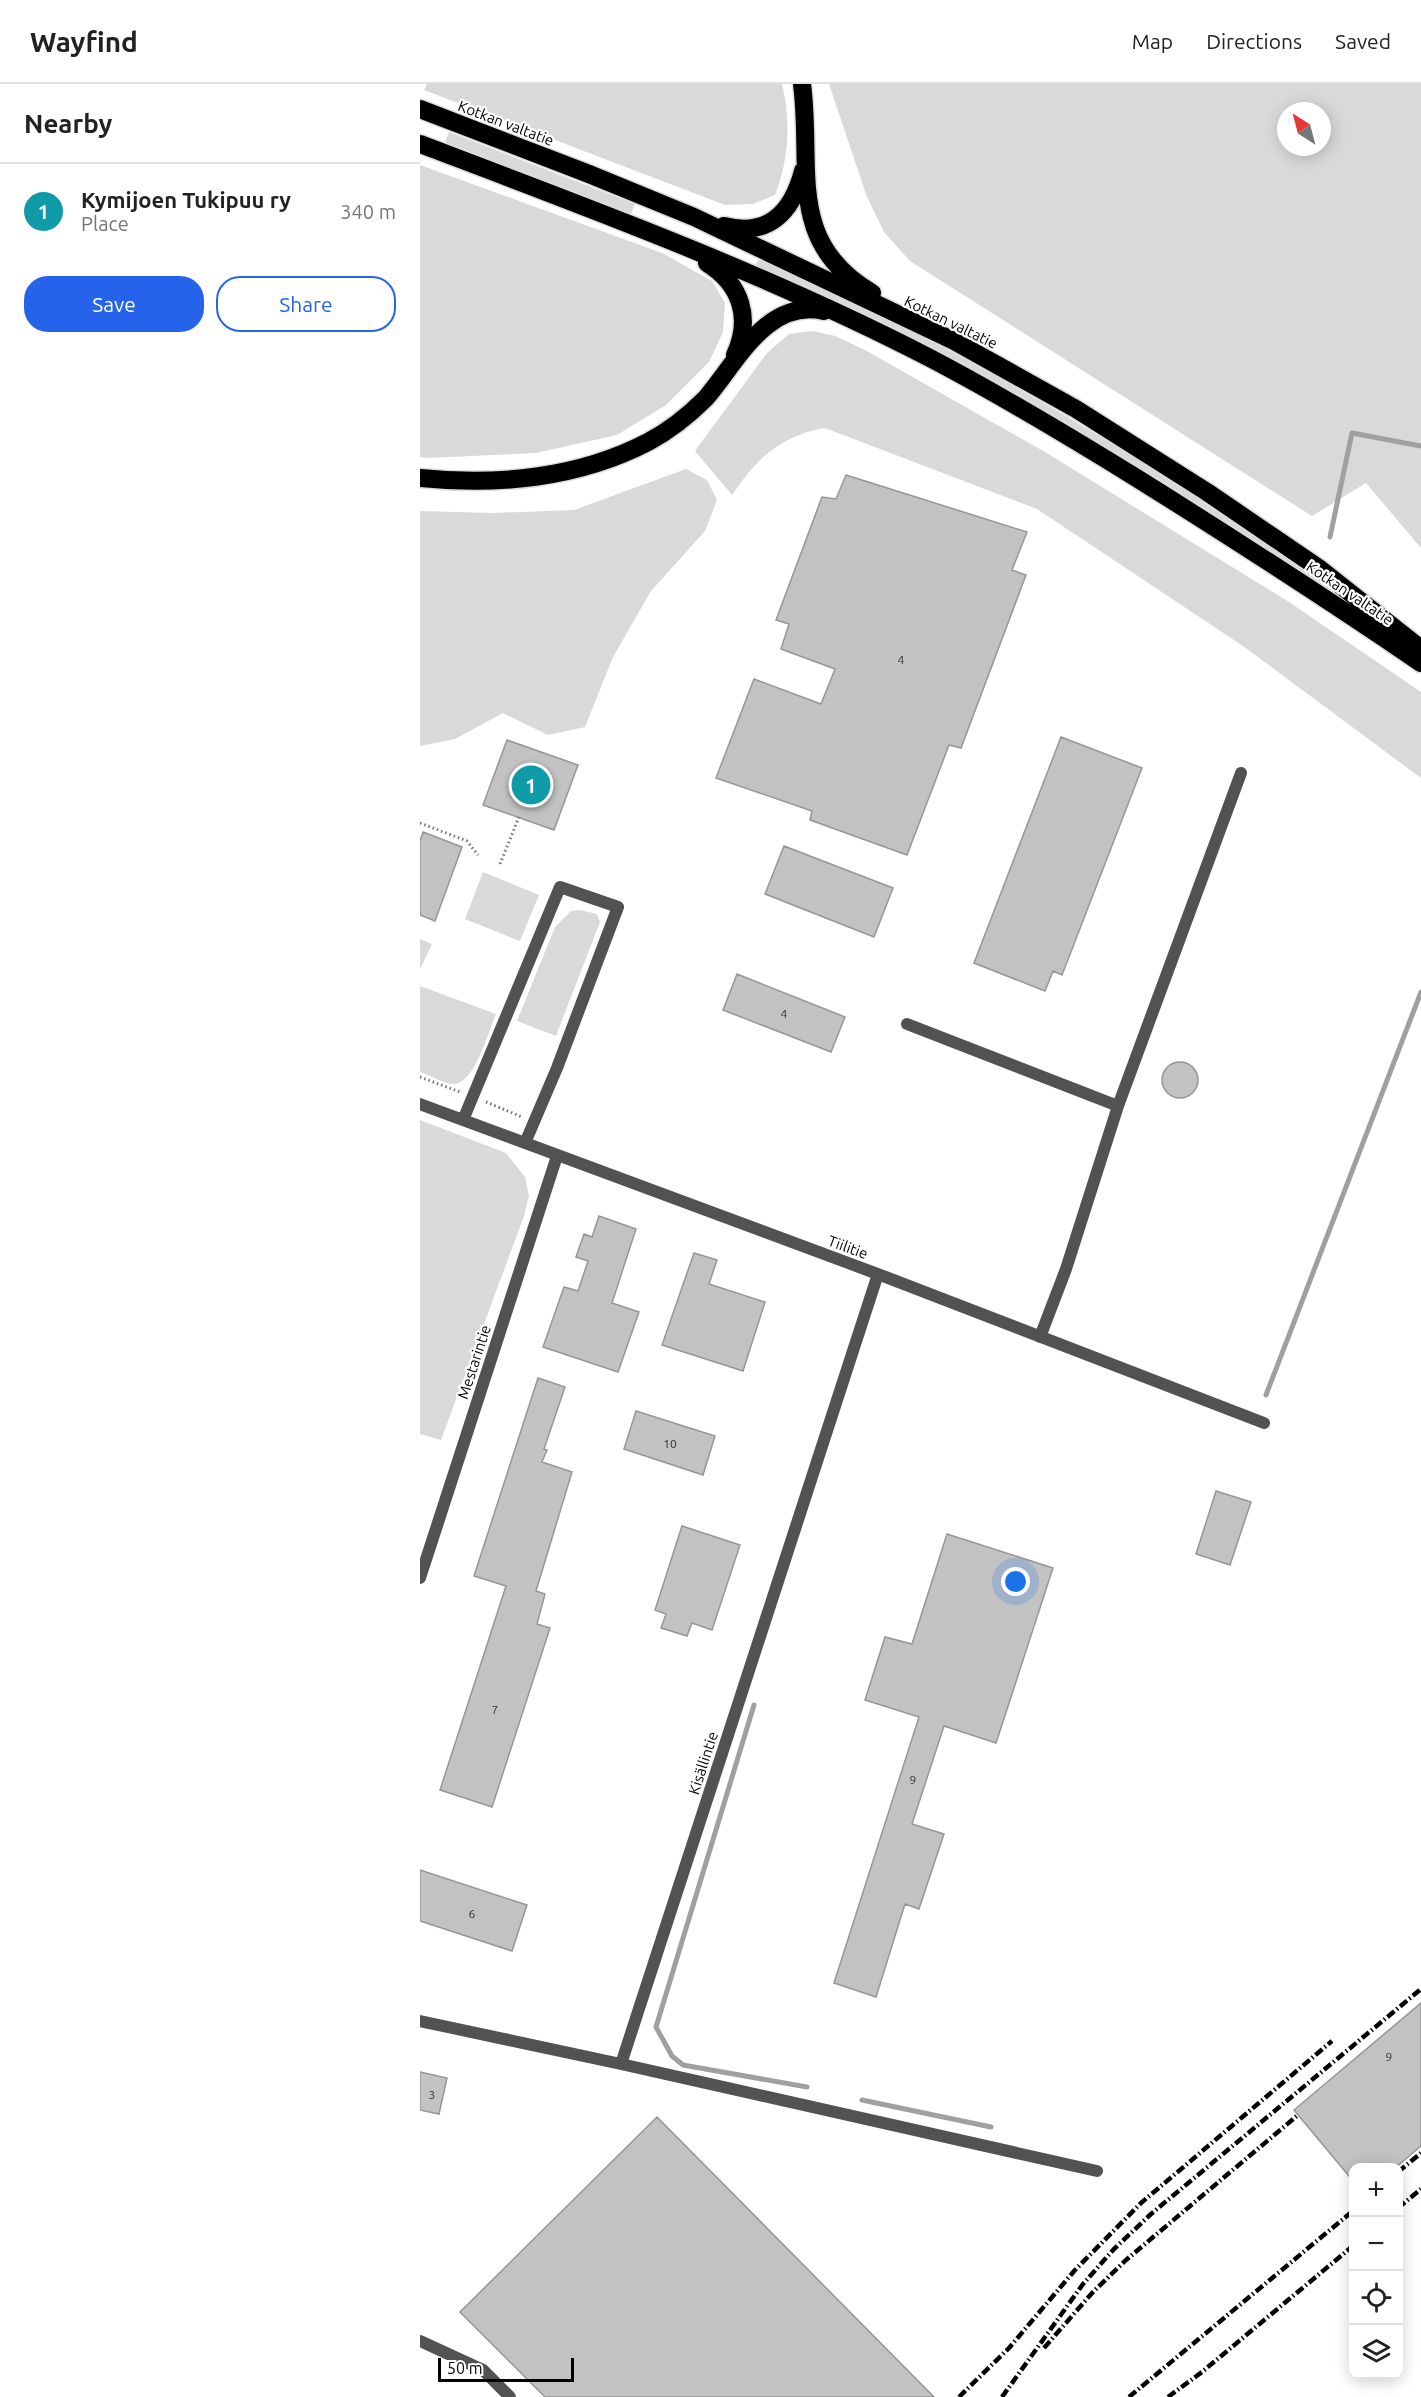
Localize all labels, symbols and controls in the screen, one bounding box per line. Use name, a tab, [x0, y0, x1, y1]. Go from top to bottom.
text: Wayfind	[30, 26, 138, 57]
text: Map	[1132, 29, 1173, 53]
text: Directions	[1206, 29, 1302, 53]
text: Saved	[1335, 29, 1391, 53]
street label: Kotkan valtatie	[456, 97, 556, 149]
north arrow	[1277, 102, 1331, 156]
text: Nearby	[24, 109, 112, 138]
text: Kymijoen Tukipuu ry	[81, 187, 291, 212]
text: 1	[38, 200, 49, 223]
text: 340 m	[340, 200, 396, 223]
text: Place	[81, 212, 129, 235]
button: Save	[24, 276, 204, 332]
button: Share	[216, 276, 396, 332]
street label: Kotkan valtatie	[902, 292, 1000, 352]
street label: Kotkan valtatie	[1303, 558, 1397, 628]
house number: 4	[898, 653, 905, 666]
pin: 1	[512, 762, 550, 808]
house number: 4	[781, 1007, 788, 1020]
street label: Tiilitie	[826, 1232, 870, 1262]
street label: Mestarintie	[454, 1323, 494, 1401]
house number: 10	[663, 1437, 677, 1450]
your location	[1001, 1567, 1030, 1596]
house number: 7	[492, 1703, 498, 1716]
street label: Kisällintie	[685, 1729, 721, 1797]
house number: 9	[910, 1773, 916, 1786]
house number: 6	[469, 1907, 476, 1920]
house number: 9	[1386, 2050, 1392, 2063]
house number: 3	[429, 2088, 435, 2101]
map controls	[1349, 2163, 1403, 2379]
button: +	[1349, 2163, 1403, 2217]
button: −	[1349, 2217, 1403, 2271]
button: locate	[1349, 2271, 1403, 2325]
button: layers	[1349, 2325, 1403, 2379]
scale bar	[438, 2355, 574, 2382]
text: 50 m	[447, 2359, 483, 2377]

